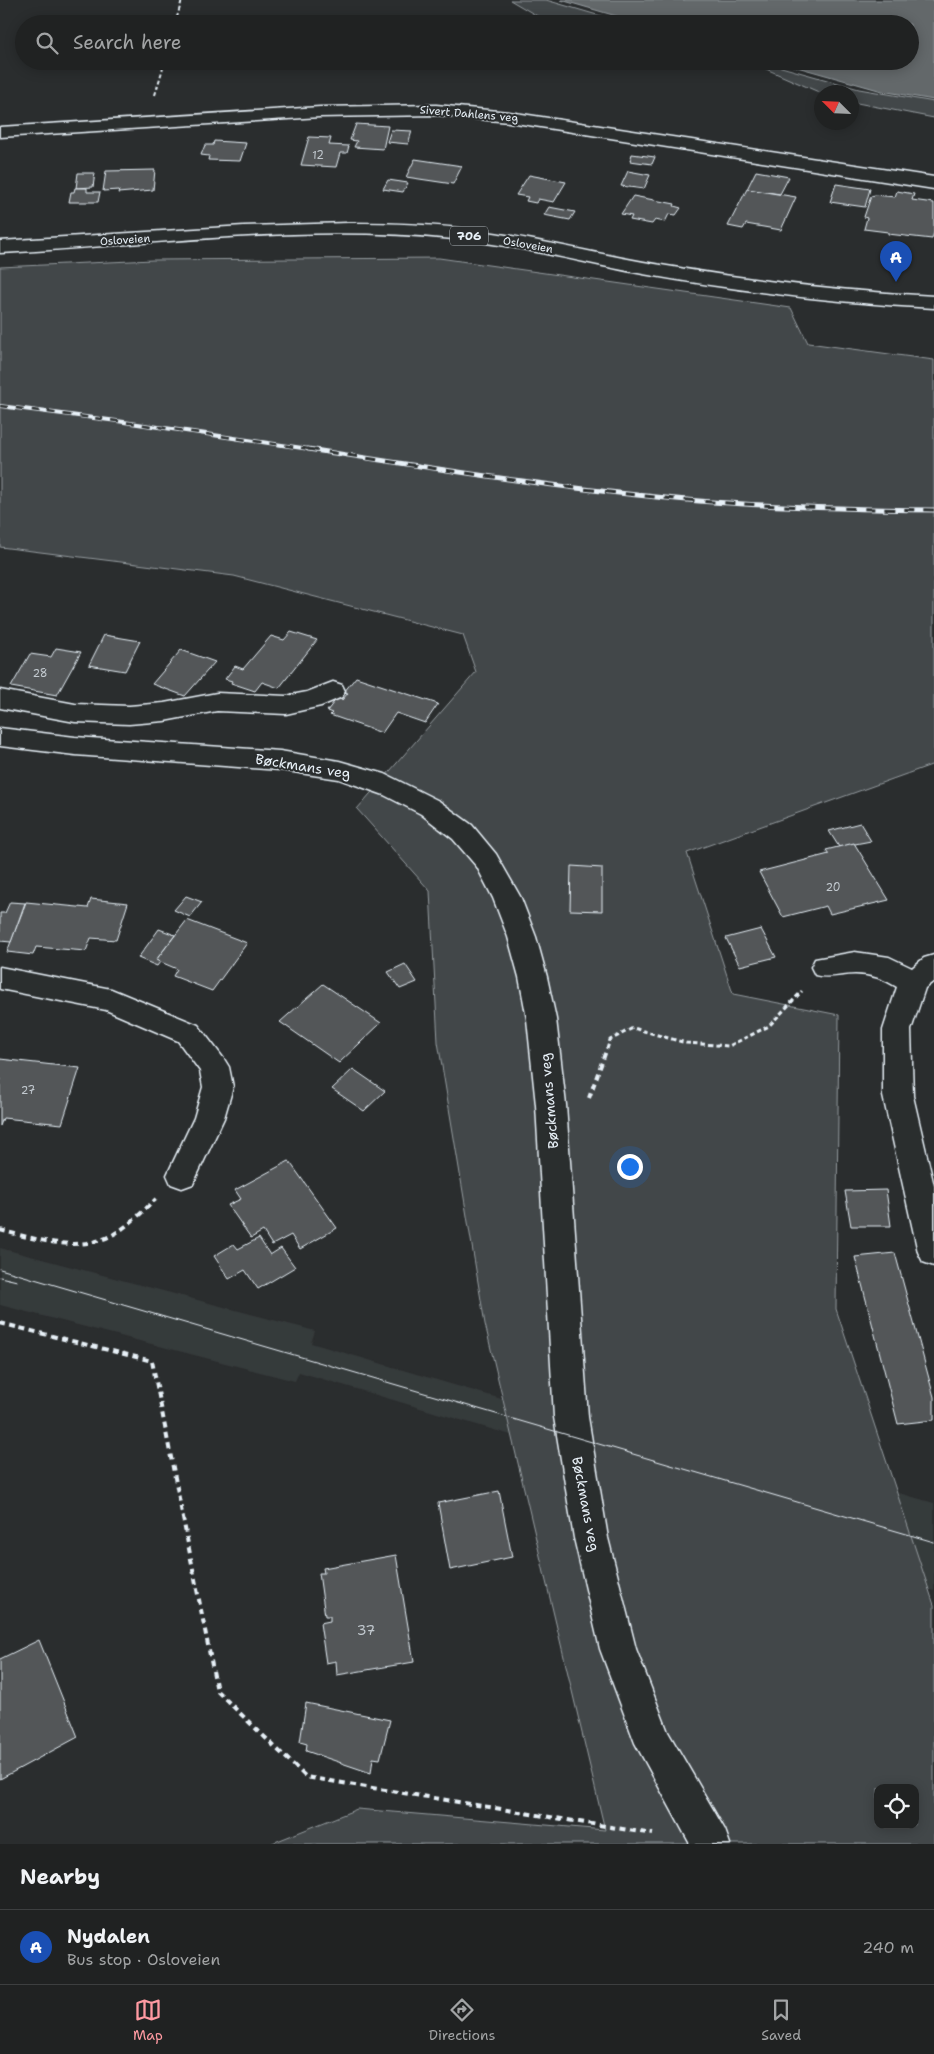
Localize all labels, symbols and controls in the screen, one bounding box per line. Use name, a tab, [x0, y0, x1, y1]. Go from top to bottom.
search box	[15, 15, 919, 70]
icon: search	[33, 29, 61, 57]
text: Search here	[73, 30, 182, 55]
north arrow	[814, 85, 859, 130]
street label: Sivert Dahlens veg	[419, 102, 519, 126]
house number: 12	[312, 148, 324, 163]
road number: 706	[450, 227, 488, 246]
street label: Osloveien	[99, 231, 151, 249]
street label: Osloveien	[502, 233, 554, 257]
pin: A	[880, 241, 912, 282]
house number: 28	[32, 666, 48, 681]
street label: Bøckmans veg	[254, 750, 352, 782]
house number: 20	[825, 880, 841, 895]
street label: Bøckmans veg	[536, 1052, 562, 1150]
house number: 27	[21, 1083, 36, 1098]
your location	[617, 1154, 643, 1180]
street label: Bøckmans veg	[568, 1455, 604, 1553]
house number: 37	[357, 1621, 375, 1639]
map controls	[874, 1784, 919, 1829]
button: locate	[874, 1784, 919, 1829]
text: Nearby	[20, 1863, 100, 1891]
text: Nydalen	[67, 1924, 150, 1949]
text: A	[30, 1937, 42, 1958]
text: 240 m	[862, 1937, 914, 1958]
text: Bus stop · Osloveien	[67, 1949, 220, 1970]
tab: Map	[133, 1996, 163, 2044]
tab: Directions	[429, 1996, 495, 2044]
tab: Saved	[761, 1996, 801, 2044]

